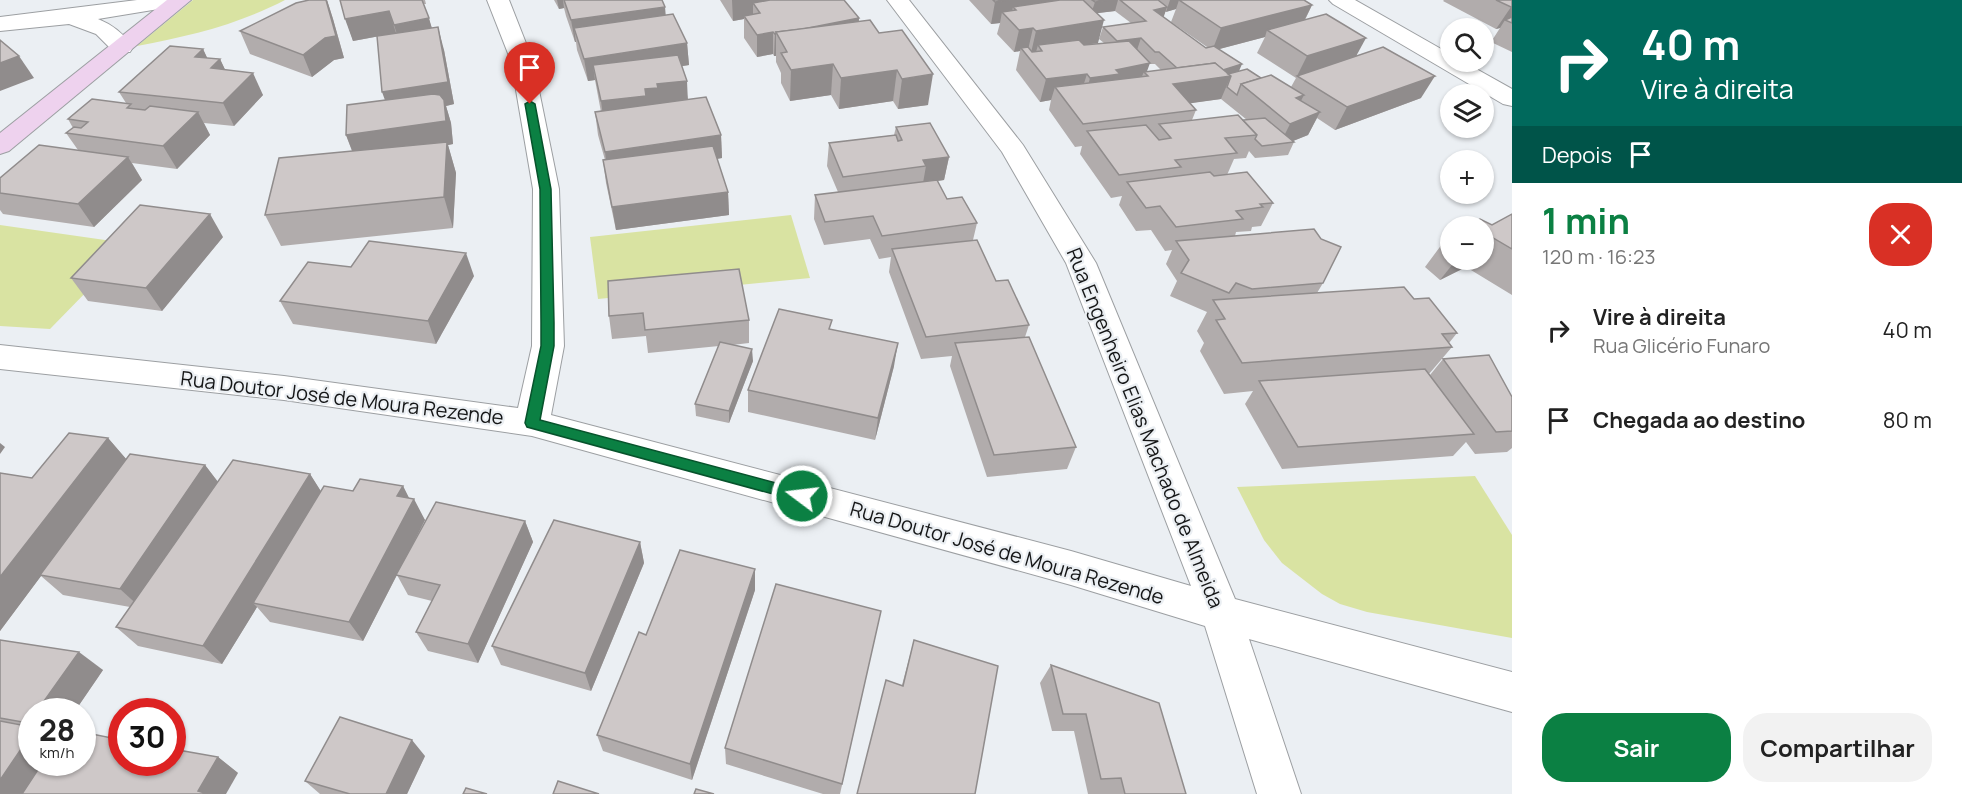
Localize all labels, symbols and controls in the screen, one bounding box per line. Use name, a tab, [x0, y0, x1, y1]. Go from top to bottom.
text: 40 m	[1641, 15, 1740, 73]
map controls	[1440, 18, 1494, 270]
button: search	[1440, 18, 1494, 72]
icon: right	[1542, 24, 1620, 102]
pin	[504, 42, 555, 104]
icon: arrive	[513, 51, 546, 84]
text: Vire à direita	[1641, 70, 1794, 107]
button: layers	[1440, 84, 1494, 138]
icon: arrive	[1624, 138, 1657, 171]
text: Depois	[1542, 140, 1612, 170]
button: +	[1440, 150, 1494, 204]
text: 1 min	[1542, 196, 1630, 245]
button: close	[1869, 203, 1932, 266]
button: −	[1440, 216, 1494, 270]
text: 120 m · 16:23	[1542, 243, 1656, 270]
street label: Rua Engenheiro Elias Machado de Almeida	[1061, 244, 1230, 612]
text: Vire à direita	[1593, 302, 1726, 332]
icon: right	[1542, 314, 1575, 347]
text: 40 m	[1883, 315, 1932, 345]
text: Rua Glicério Funaro	[1593, 332, 1770, 359]
street label: Rua Doutor José de Moura Rezende	[179, 364, 505, 431]
icon: arrive	[1542, 404, 1575, 437]
text: Chegada ao destino	[1593, 405, 1805, 435]
text: 80 m	[1883, 405, 1932, 435]
position arrow	[770, 464, 834, 528]
street label: Rua Doutor José de Moura Rezende	[847, 495, 1167, 610]
speed limit sign: 30	[108, 698, 186, 776]
text: 28	[39, 709, 75, 750]
button: Sair	[1542, 713, 1731, 782]
button: Compartilhar	[1743, 713, 1932, 782]
text: km/h	[40, 742, 74, 763]

